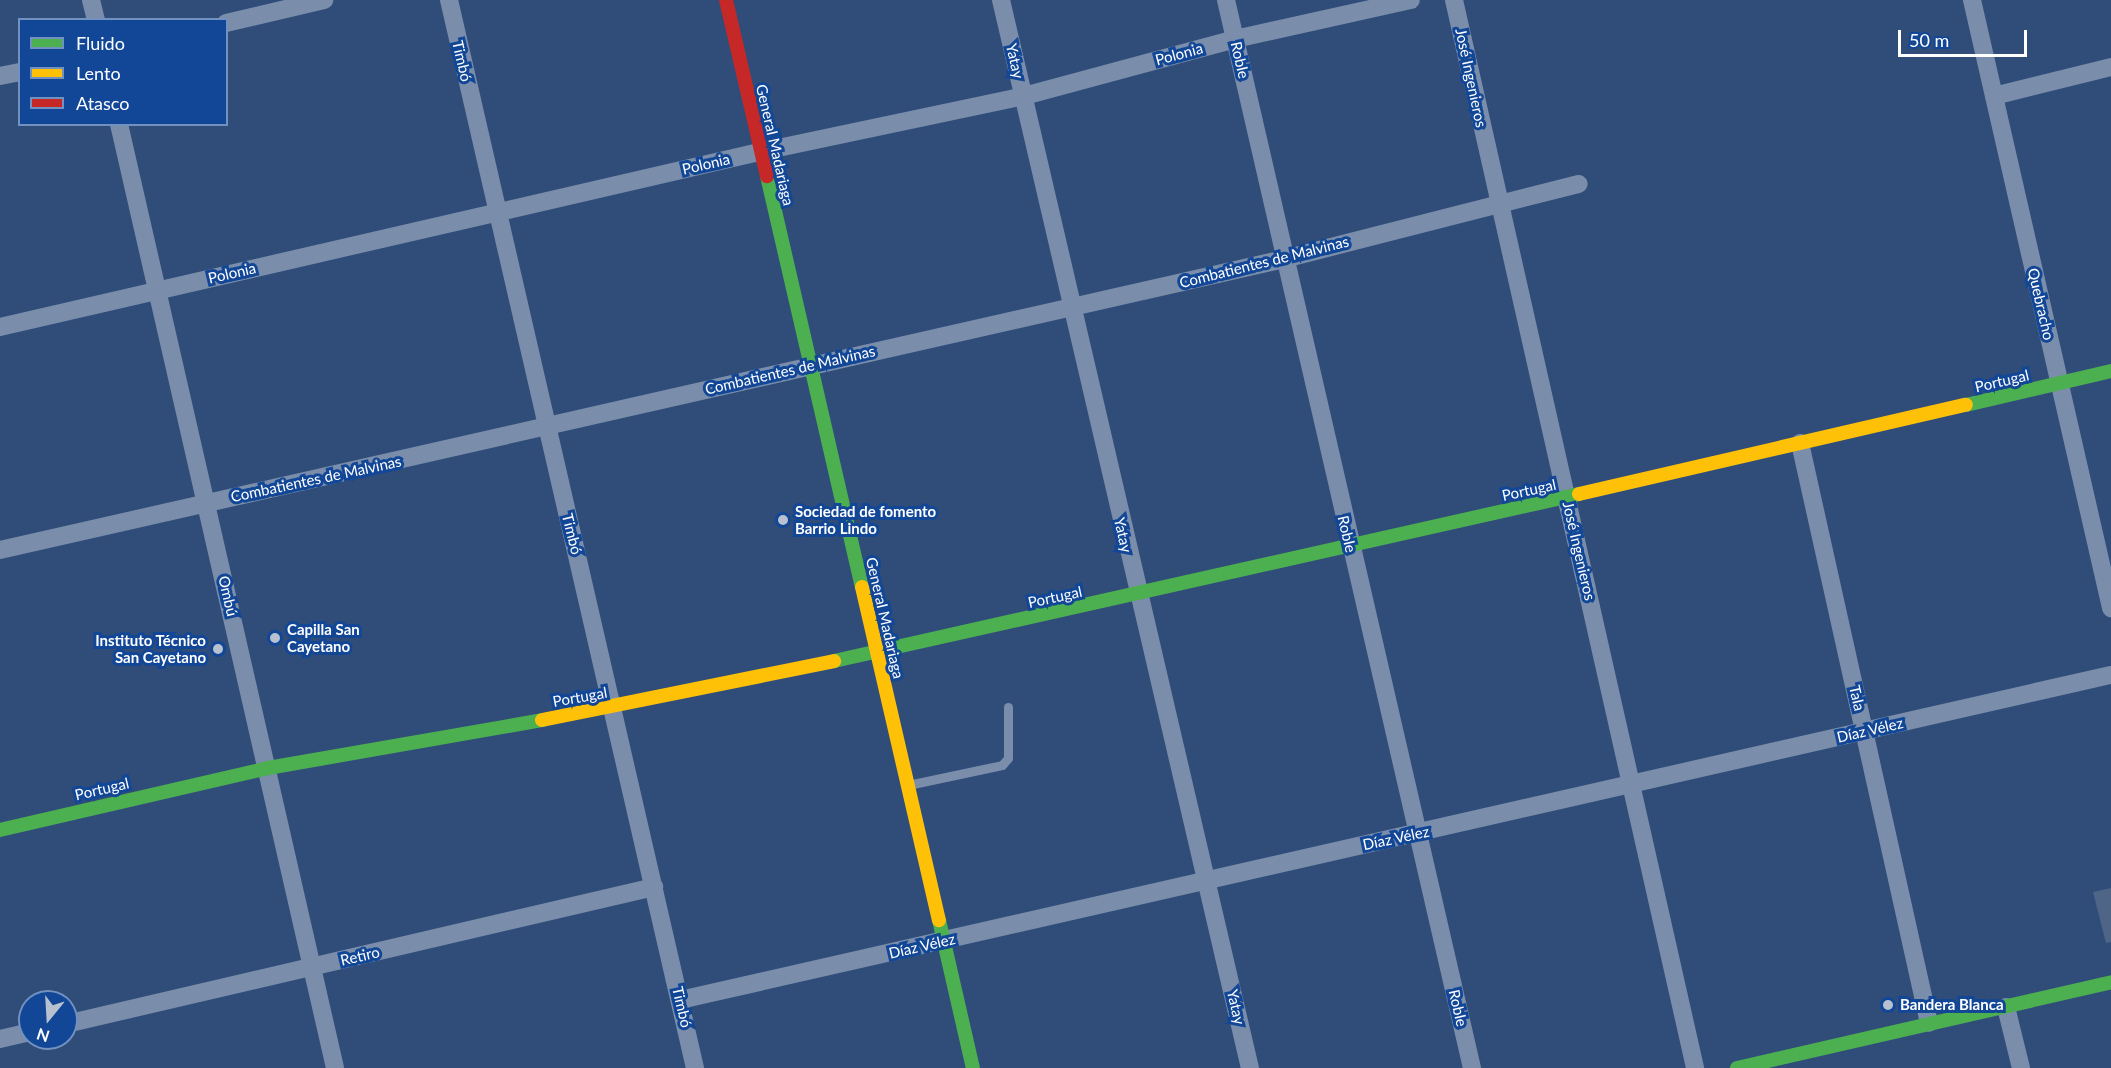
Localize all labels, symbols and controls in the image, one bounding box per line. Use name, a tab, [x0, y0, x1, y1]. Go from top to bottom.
legend	[18, 18, 228, 126]
scale bar	[1901, 18, 2030, 56]
street label: José Ingenieros	[1452, 27, 1490, 129]
text: 50 m	[1909, 29, 1949, 51]
text: Fluido	[76, 32, 125, 54]
street label: Timbó	[449, 39, 475, 83]
street label: Polonia	[1153, 39, 1205, 69]
street label: Roble	[1227, 40, 1253, 80]
street label: Yatay	[1002, 42, 1028, 80]
text: Lento	[76, 62, 121, 84]
street label: General Madariaga	[752, 83, 798, 207]
text: Atasco	[76, 92, 129, 114]
street label: Polonia	[680, 150, 732, 178]
street label: Combatientes de Malvinas	[1177, 232, 1351, 292]
street label: Polonia	[206, 259, 258, 287]
street label: Quebracho	[2024, 266, 2058, 342]
street label: Combatientes de Malvinas	[703, 342, 877, 398]
street label: Portugal	[1973, 366, 2031, 396]
street label: Combatientes de Malvinas	[229, 452, 403, 506]
street label: Portugal	[1500, 475, 1558, 505]
street label: José Ingenieros	[1559, 500, 1599, 602]
place label: Sociedad de fomento Barrio Lindo	[795, 502, 936, 537]
street label: Timbó	[558, 512, 586, 556]
marker: Sociedad de fomento Barrio Lindo	[776, 513, 790, 527]
street label: Roble	[1334, 514, 1360, 554]
street label: Yatay	[1110, 516, 1136, 554]
street label: General Madariaga	[862, 556, 908, 680]
street label: Ombú	[215, 574, 241, 618]
street label: Portugal	[1026, 582, 1084, 612]
place label: Capilla San Cayetano	[287, 620, 360, 655]
place label: Instituto Técnico San Cayetano	[95, 631, 206, 666]
marker: Capilla San Cayetano	[268, 631, 282, 645]
marker: Instituto Técnico San Cayetano	[211, 642, 225, 656]
street label: Portugal	[551, 683, 609, 711]
street label: Tala	[1845, 684, 1869, 712]
street label: Díaz Vélez	[1835, 714, 1905, 746]
street label: Portugal	[73, 774, 131, 804]
street label: Díaz Vélez	[1361, 822, 1431, 854]
street label: Díaz Vélez	[887, 930, 957, 962]
street label: Retiro	[339, 943, 381, 969]
street label: Timbó	[669, 985, 695, 1029]
street label: Yatay	[1223, 988, 1249, 1026]
street label: Roble	[1445, 988, 1471, 1028]
north arrow	[18, 990, 78, 1050]
place label: Bandera Blanca	[1900, 996, 2003, 1014]
marker: Bandera Blanca	[1881, 998, 1895, 1012]
text: N	[34, 1025, 52, 1047]

